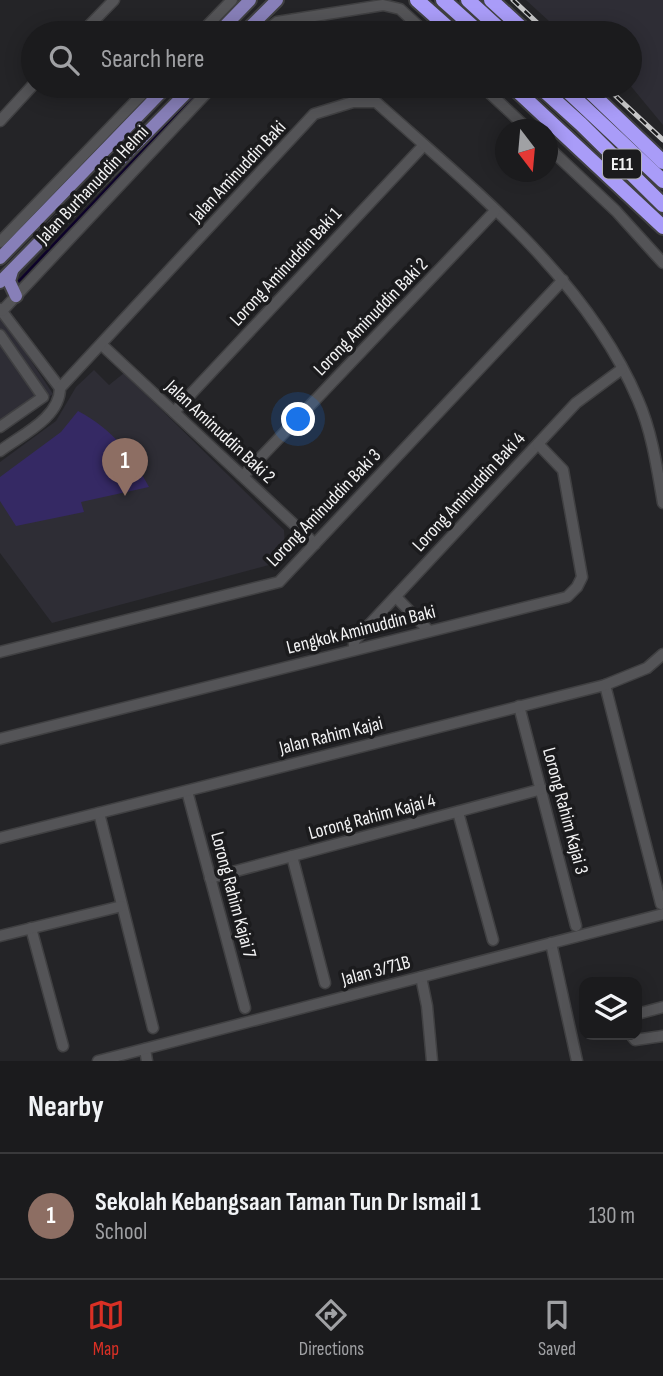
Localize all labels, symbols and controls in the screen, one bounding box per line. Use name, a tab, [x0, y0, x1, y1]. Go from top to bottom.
search box	[21, 21, 642, 98]
icon: search	[45, 41, 83, 79]
text: Search here	[101, 44, 204, 75]
street label: Jalan Aminuddin Baki	[184, 116, 291, 228]
north arrow	[495, 119, 558, 182]
street label: Jalan Burhanuddin Helmi	[32, 121, 154, 250]
road number: E11	[603, 149, 641, 178]
street label: Lorong Aminuddin Baki 1	[225, 203, 347, 331]
street label: Lorong Aminuddin Baki 2	[309, 253, 433, 381]
street label: Jalan Aminuddin Baki 2	[160, 375, 280, 489]
your location	[281, 402, 315, 436]
street label: Lorong Aminuddin Baki 4	[408, 427, 530, 556]
pin: 1	[102, 438, 148, 496]
street label: Lorong Aminuddin Baki 3	[262, 444, 386, 572]
street label: Lengkok Aminuddin Baki	[284, 600, 438, 660]
street label: Jalan Rahim Kajai	[276, 712, 385, 760]
street label: Lorong Rahim Kajai 3	[537, 745, 593, 877]
street label: Lorong Rahim Kajai 4	[306, 789, 438, 845]
street label: Lorong Rahim Kajai 7	[205, 829, 261, 961]
street label: Jalan 3/71B	[338, 951, 413, 991]
map controls	[579, 977, 642, 1040]
button: layers	[579, 977, 642, 1040]
text: Nearby	[28, 1089, 104, 1125]
text: Sekolah Kebangsaan Taman Tun Dr Ismail 1	[95, 1187, 481, 1218]
text: 1	[46, 1202, 56, 1230]
text: 130 m	[589, 1202, 635, 1230]
text: School	[95, 1218, 147, 1246]
tab: Map	[87, 1296, 125, 1361]
tab: Directions	[299, 1296, 364, 1361]
tab: Saved	[538, 1296, 576, 1361]

